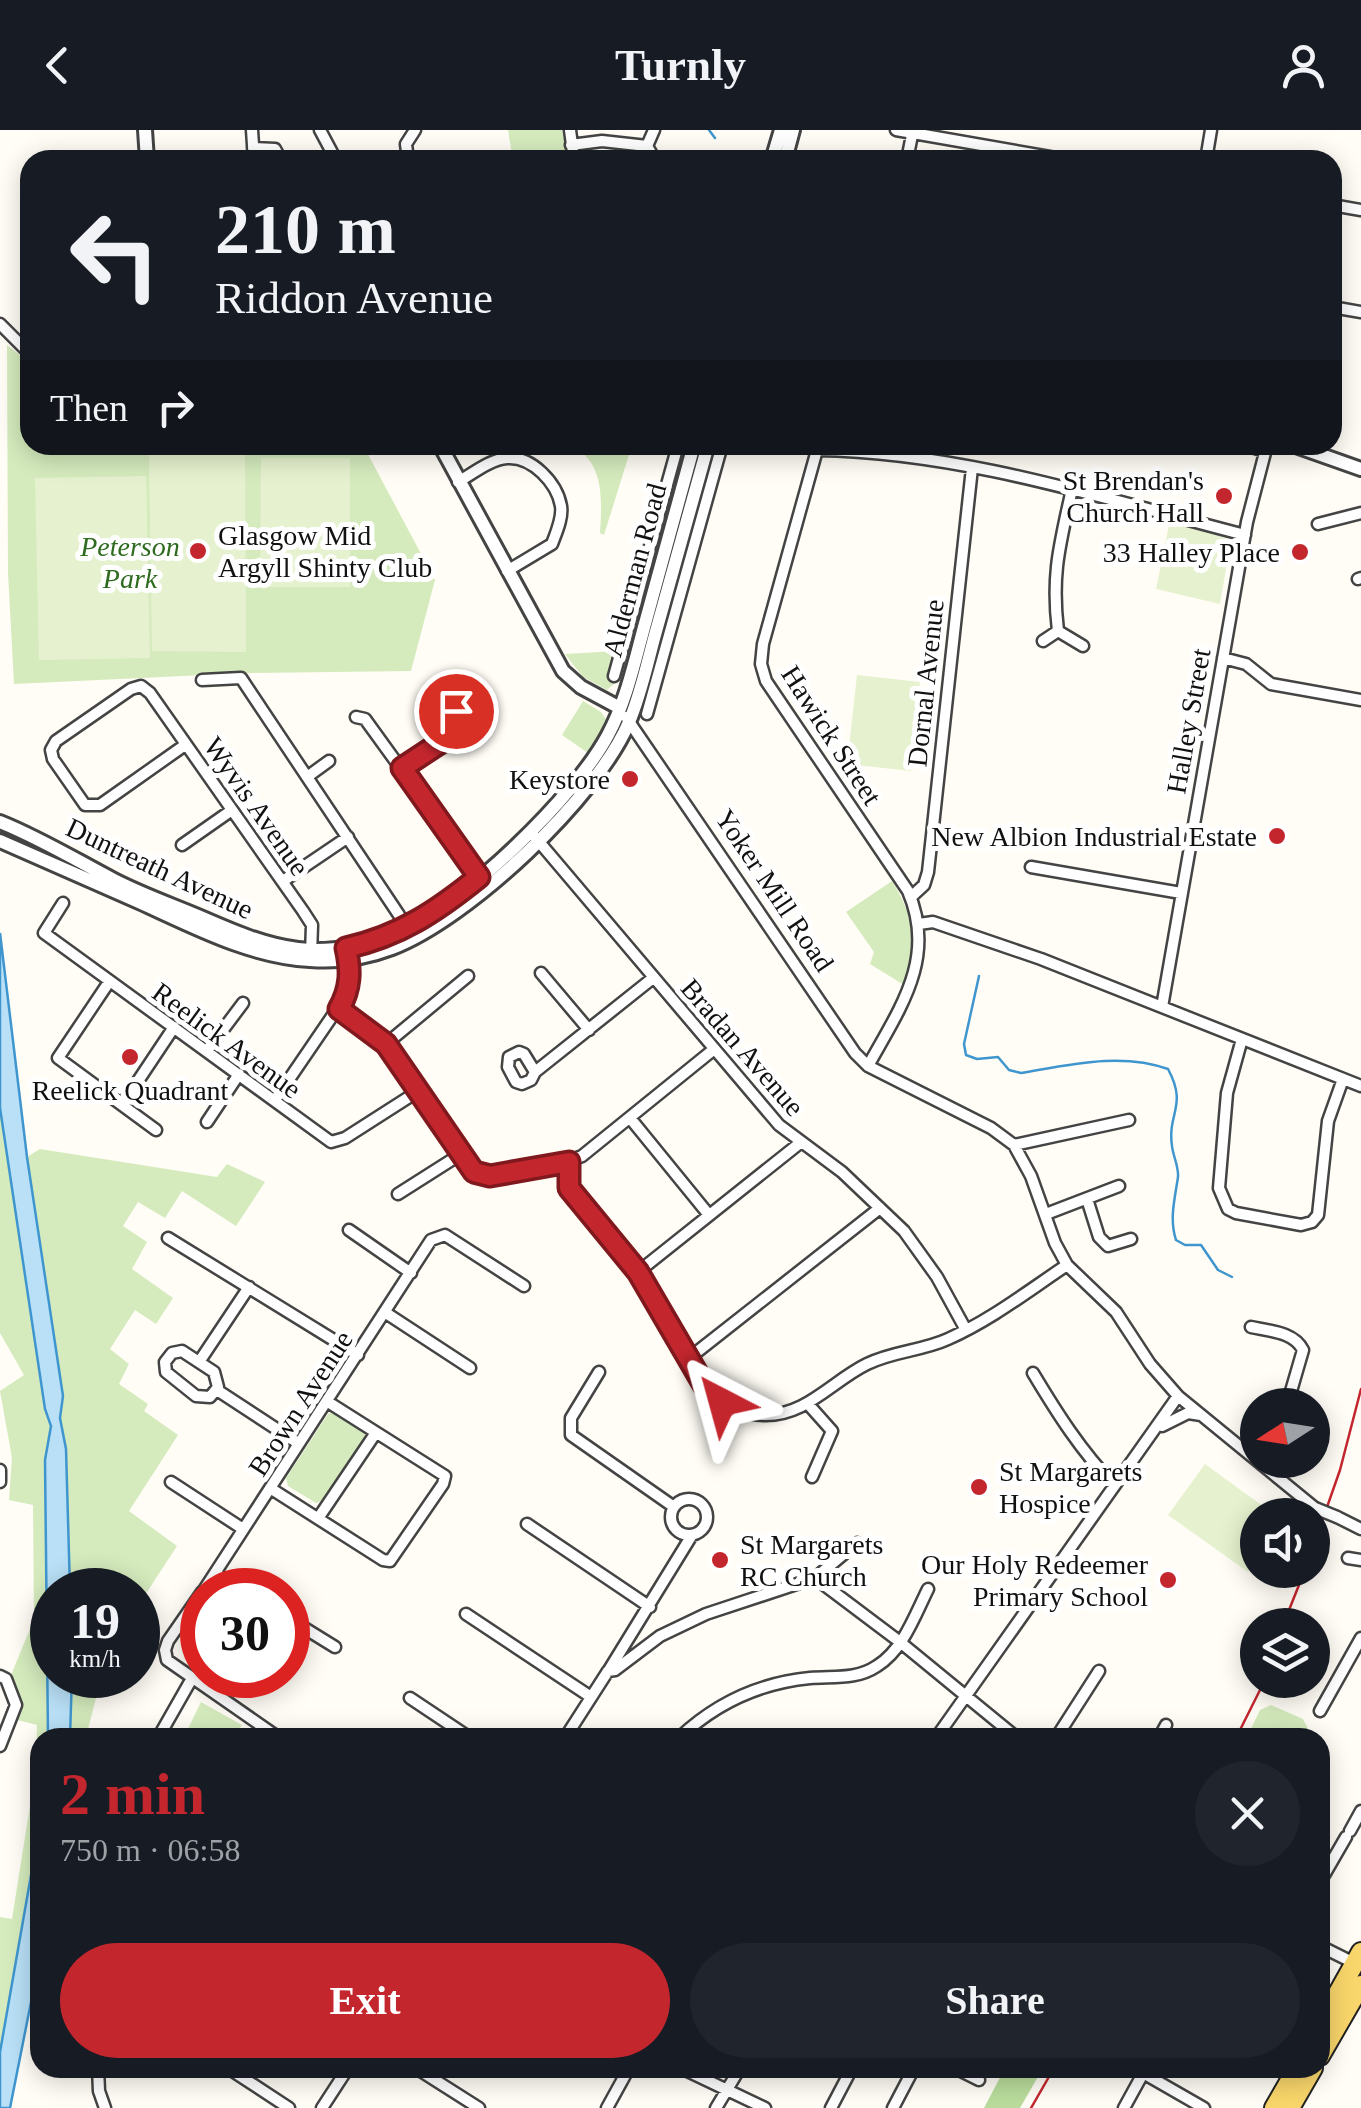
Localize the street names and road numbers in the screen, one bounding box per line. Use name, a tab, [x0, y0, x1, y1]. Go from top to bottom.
street label: Alderman Road	[596, 480, 672, 660]
street label: Dornal Avenue	[901, 598, 950, 768]
street label: Halley Street	[1160, 646, 1217, 796]
street label: Hawick Street	[775, 660, 888, 811]
street label: Wyvis Avenue	[197, 731, 316, 881]
street label: Yoker Mill Road	[709, 803, 840, 977]
street label: Duntreath Avenue	[62, 812, 258, 925]
street label: Bradan Avenue	[675, 973, 811, 1122]
street label: Reelick Avenue	[146, 976, 307, 1105]
street label: Brown Avenue	[242, 1325, 359, 1482]

